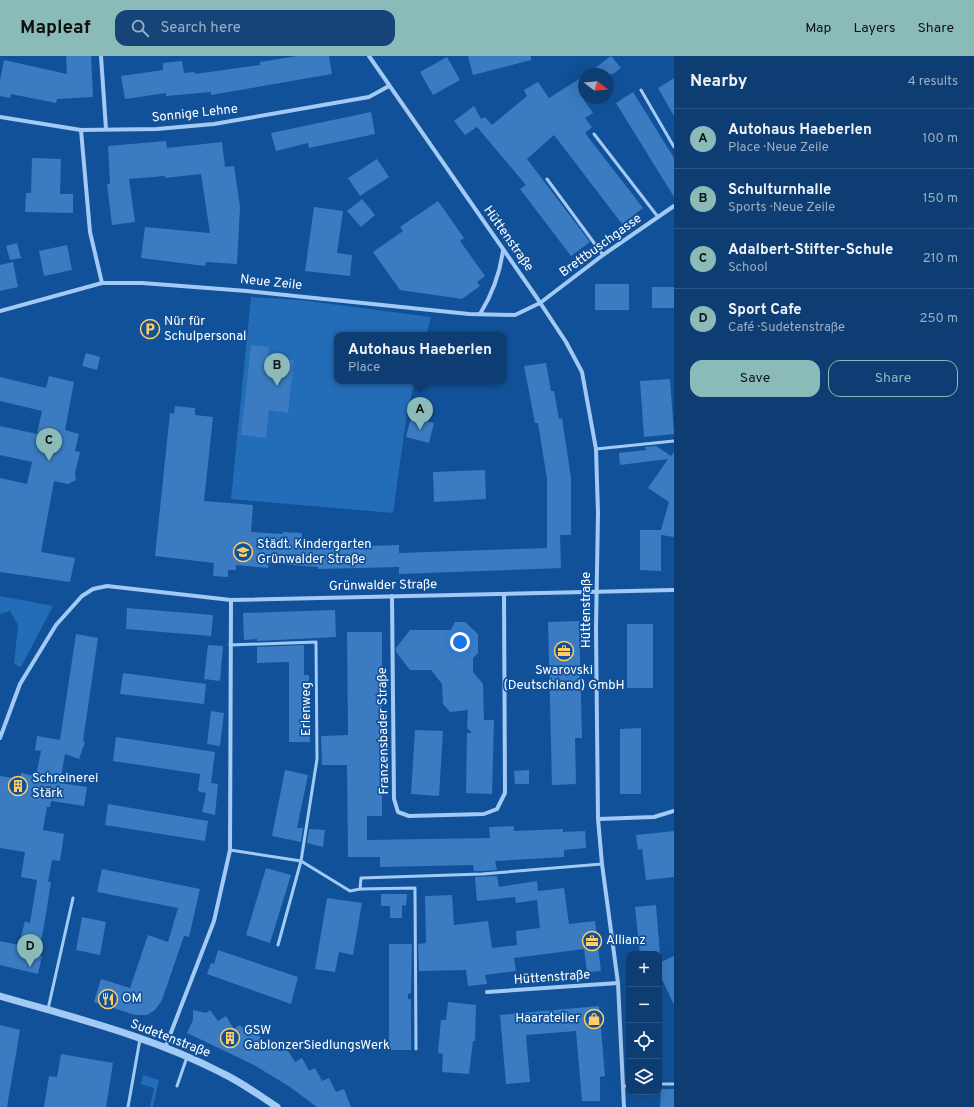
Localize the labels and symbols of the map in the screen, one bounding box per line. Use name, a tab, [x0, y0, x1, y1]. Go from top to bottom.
north arrow	[578, 68, 614, 104]
street label: Sonnige Lehne	[151, 102, 239, 126]
street label: Hüttenstraße	[479, 203, 537, 275]
street label: Brettbuschgasse	[557, 211, 645, 281]
street label: Neue Zeile	[239, 272, 303, 294]
place label: Nür für Schulpersonal	[164, 314, 247, 345]
parking icon: Nür für Schulpersonal	[139, 318, 161, 340]
pin: B	[264, 353, 290, 386]
pin: A	[407, 397, 433, 430]
pin: C	[36, 428, 62, 461]
place label: Städt. Kindergarten Grünwalder Straße	[257, 537, 372, 568]
school or university icon: Städt. Kindergarten Grünwalder Straße	[232, 541, 254, 563]
street label: Hüttenstraße	[579, 572, 595, 648]
street label: Grünwalder Straße	[329, 577, 437, 595]
your location	[450, 632, 470, 652]
office icon: Swarovski (Deutschland) GmbH	[553, 640, 575, 662]
place label: Swarovski (Deutschland) GmbH	[503, 663, 625, 694]
street label: Franzensbader Straße	[375, 667, 393, 795]
street label: Erlenweg	[299, 682, 315, 736]
place label: Schreinerei Stärk	[32, 771, 98, 802]
building icon: Schreinerei Stärk	[7, 775, 29, 797]
office icon: Allianz	[581, 930, 603, 952]
place label: Allianz	[606, 933, 646, 949]
pin: D	[17, 934, 43, 967]
street label: Hüttenstraße	[513, 967, 591, 989]
restaurant icon: OM	[97, 988, 119, 1010]
place label: OM	[122, 991, 142, 1007]
shop icon: Haaratelier	[583, 1008, 605, 1030]
place label: Haaratelier	[515, 1011, 580, 1027]
street label: Sudetenstraße	[128, 1016, 212, 1062]
place label: GSW GablonzerSiedlungsWerk	[244, 1023, 390, 1054]
building icon: GSW GablonzerSiedlungsWerk	[219, 1027, 241, 1049]

